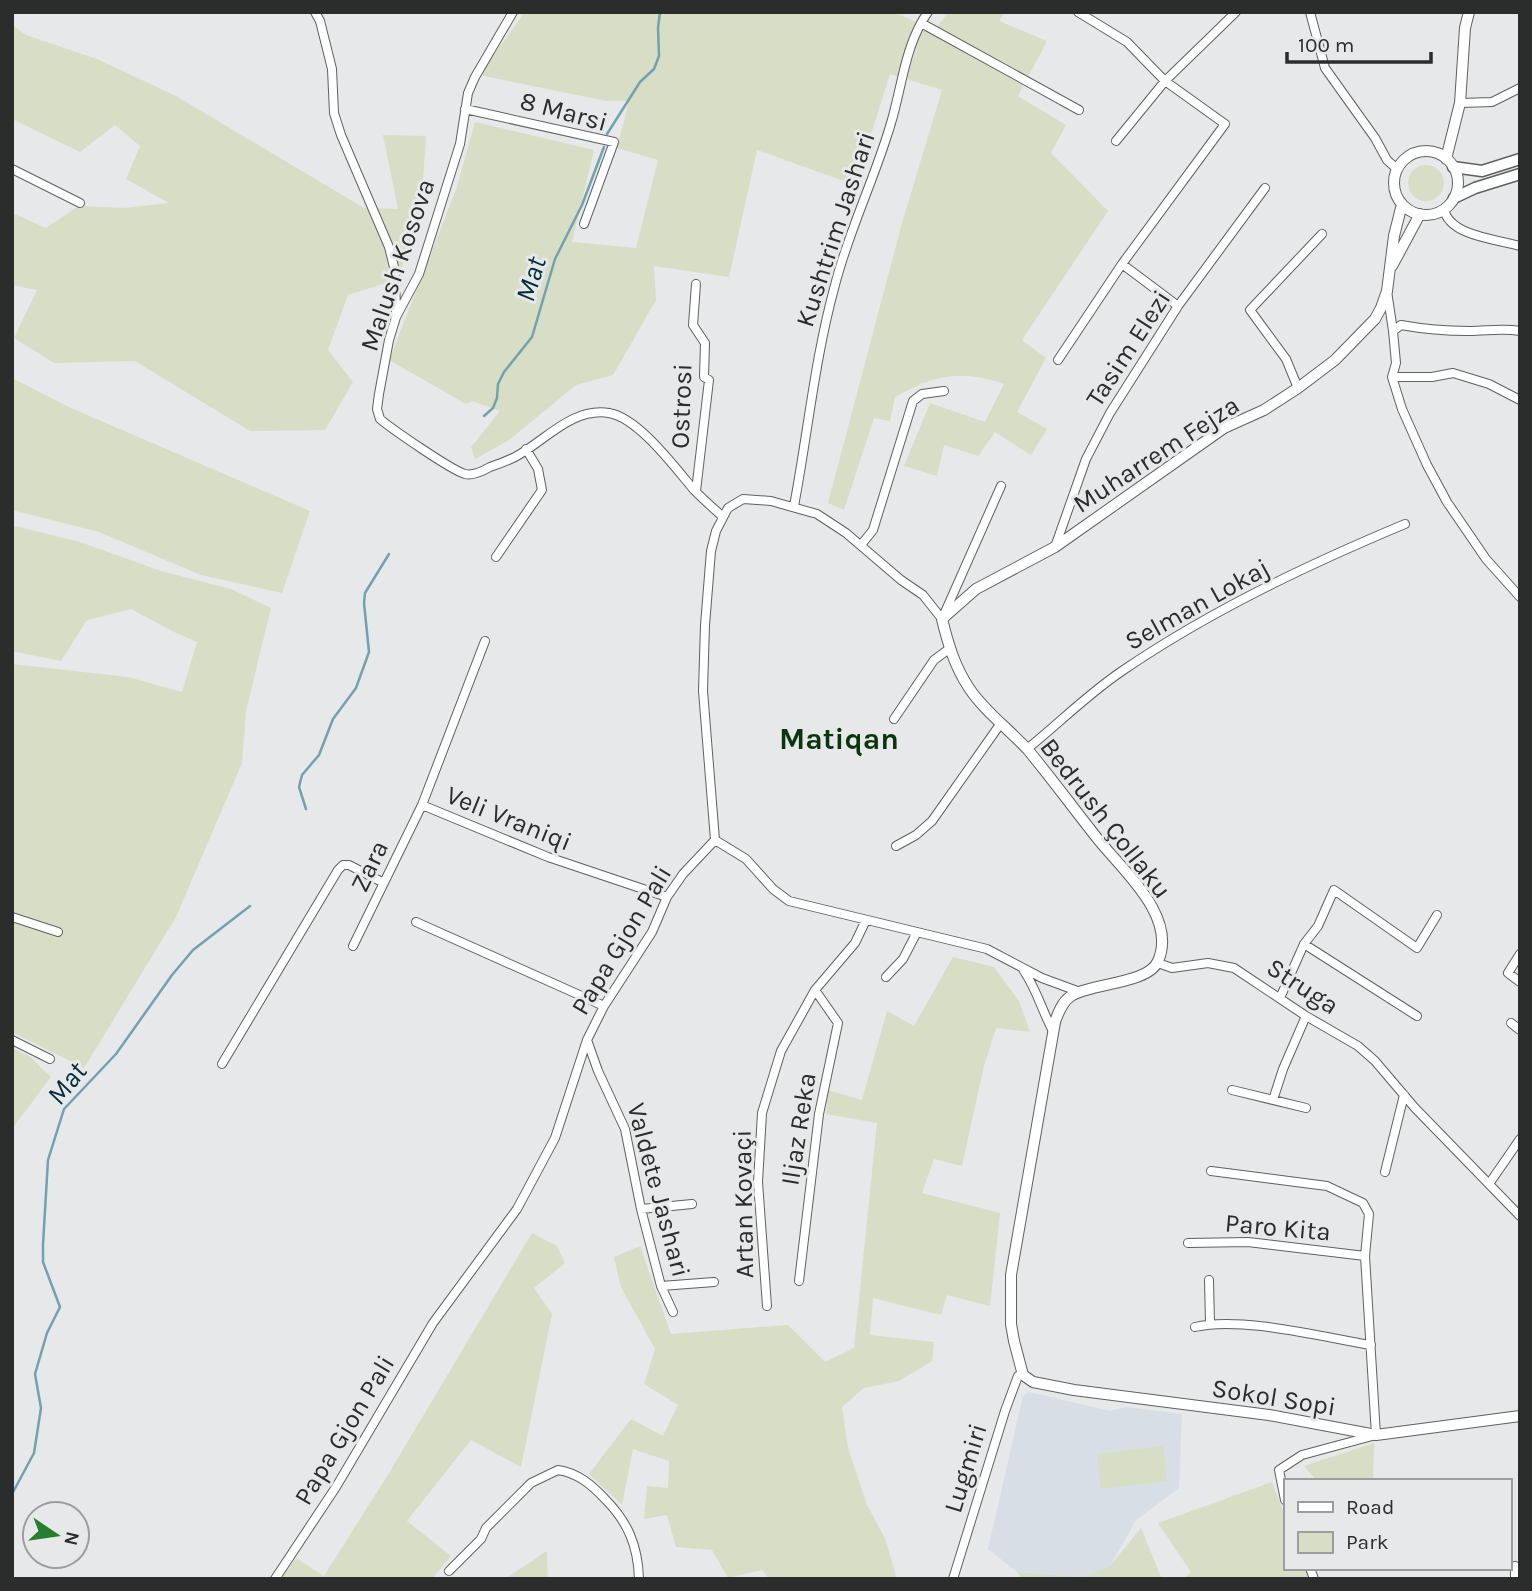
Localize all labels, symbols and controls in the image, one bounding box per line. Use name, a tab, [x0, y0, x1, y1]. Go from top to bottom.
scale bar	[1287, 21, 1430, 65]
text: 100 m	[1298, 33, 1355, 57]
street label: 8 Marsi	[517, 85, 611, 138]
street label: Kushtrim Jashari	[789, 127, 882, 331]
street label: Malush Kosova	[353, 175, 441, 355]
water label: Mat	[508, 252, 553, 305]
street label: Tasim Elezi	[1079, 284, 1177, 412]
street label: Ostrosi	[665, 363, 698, 449]
street label: Muharrem Fejza	[1068, 389, 1245, 520]
street label: Selman Lokaj	[1120, 552, 1275, 657]
district label: Matiqan	[779, 721, 899, 757]
street label: Bedrush Çollaku	[1033, 732, 1178, 905]
street label: Veli Vraniqi	[442, 779, 576, 858]
street label: Zara	[344, 835, 395, 897]
street label: Papa Gjon Pali	[565, 860, 678, 1021]
street label: Struga	[1261, 952, 1345, 1021]
water label: Mat	[40, 1055, 94, 1111]
street label: Iljaz Reka	[774, 1070, 823, 1188]
street label: Valdete Jashari	[620, 1100, 697, 1281]
street label: Artan Kovaçi	[727, 1129, 760, 1279]
street label: Paro Kita	[1224, 1207, 1332, 1248]
street label: Papa Gjon Pali	[288, 1350, 401, 1511]
street label: Sokol Sopi	[1210, 1372, 1338, 1423]
street label: Lugmiri	[937, 1420, 994, 1517]
legend	[1284, 1479, 1511, 1570]
text: Road	[1346, 1495, 1394, 1519]
north arrow	[21, 1500, 91, 1570]
text: N	[59, 1529, 84, 1548]
text: Park	[1346, 1530, 1389, 1554]

